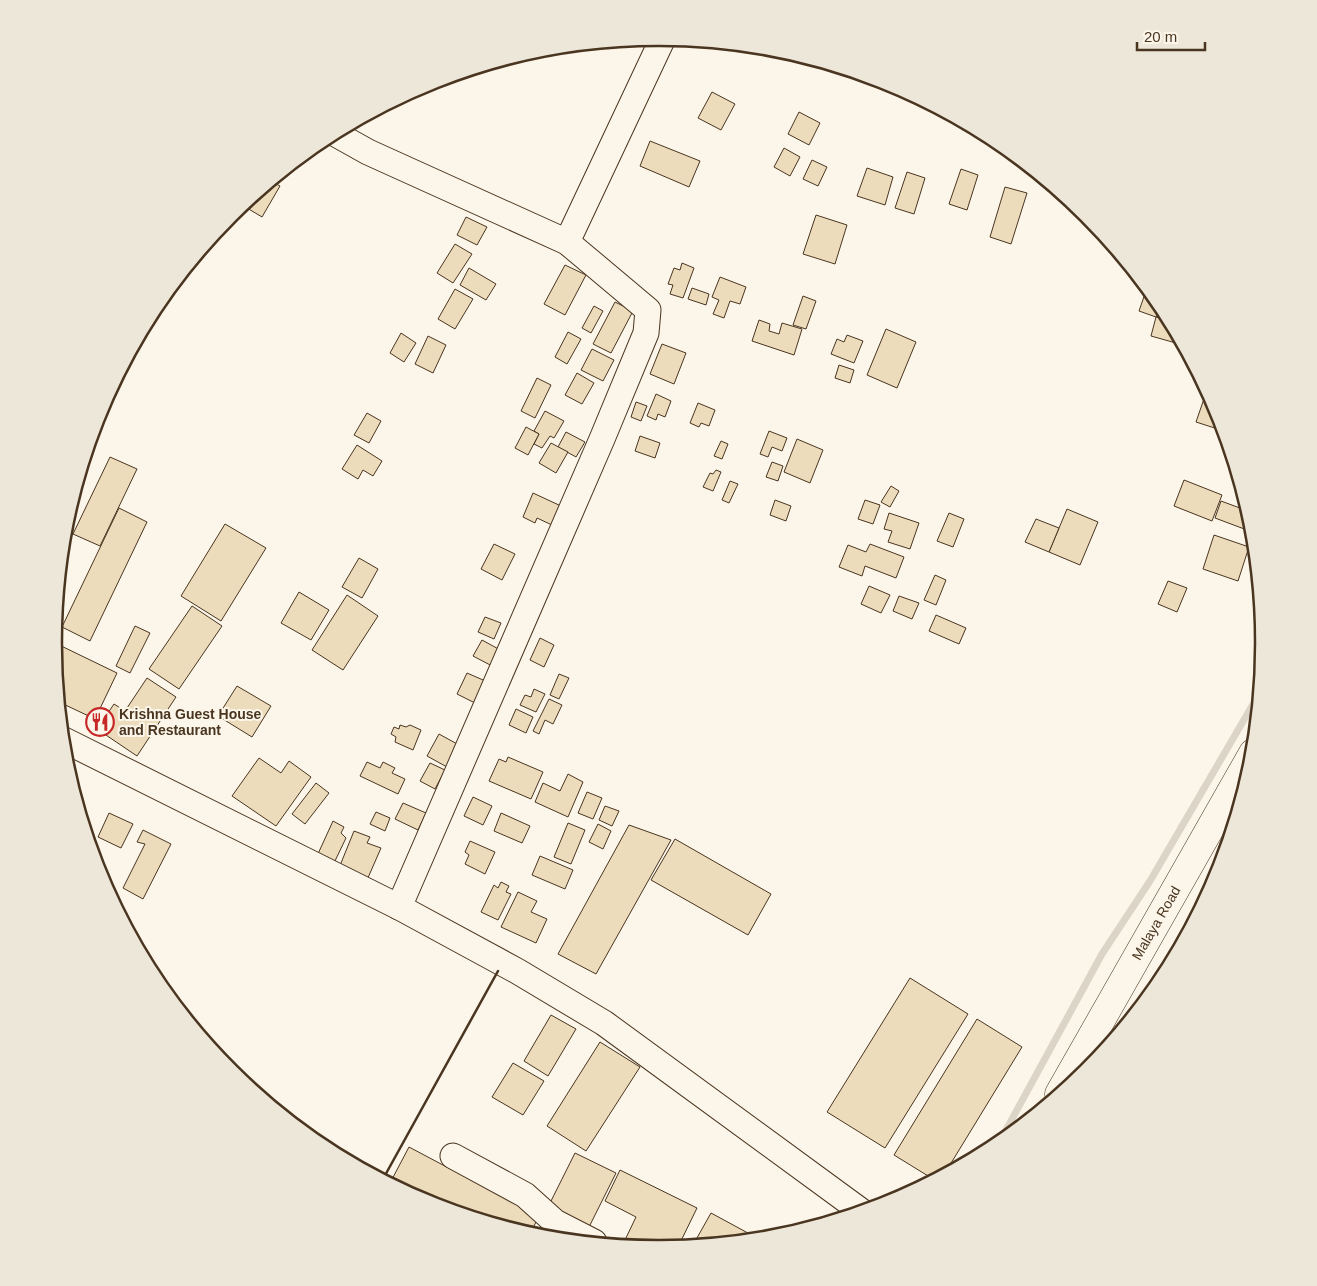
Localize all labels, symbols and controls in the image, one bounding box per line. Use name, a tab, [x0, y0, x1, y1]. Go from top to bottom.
scale bar	[1137, 20, 1204, 52]
text: 20 m	[1144, 28, 1177, 45]
place label: Krishna Guest House and Restaurant	[119, 706, 262, 738]
restaurant icon: Krishna Guest House and Restaurant	[85, 707, 115, 737]
street label: Malaya Road	[1128, 883, 1184, 963]

